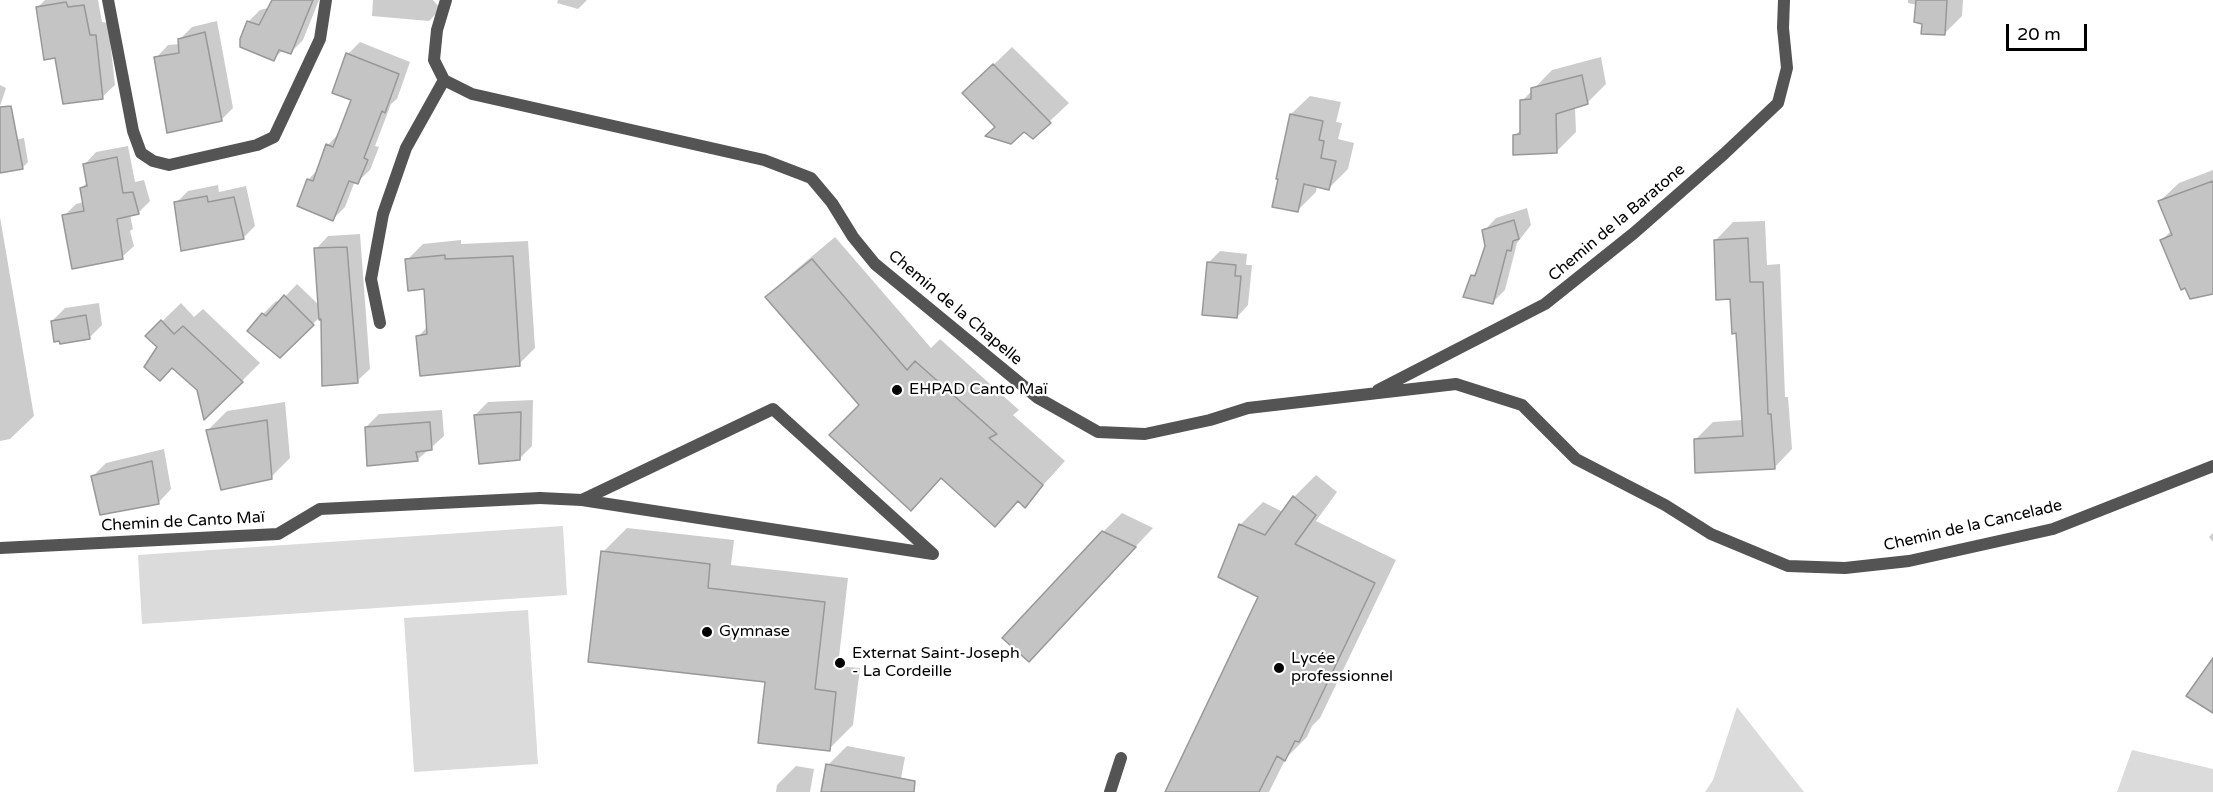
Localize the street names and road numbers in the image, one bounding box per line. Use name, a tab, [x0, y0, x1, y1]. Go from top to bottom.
street label: Chemin de la Baratone	[1545, 160, 1689, 286]
street label: Chemin de la Chapelle	[884, 246, 1026, 370]
street label: Chemin de la Cancelade	[1882, 496, 2064, 556]
street label: Chemin de Canto Maï	[101, 508, 265, 536]

